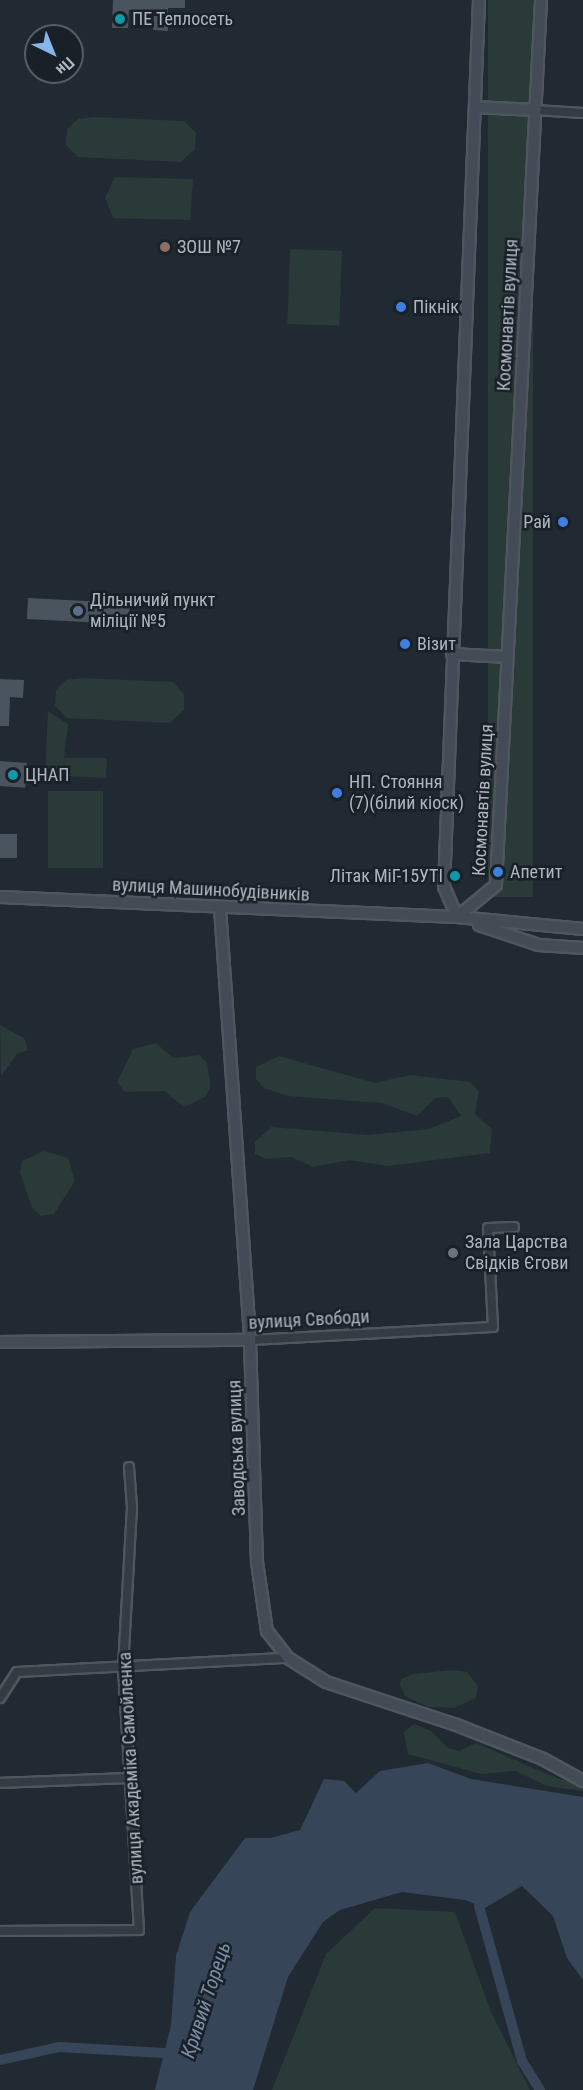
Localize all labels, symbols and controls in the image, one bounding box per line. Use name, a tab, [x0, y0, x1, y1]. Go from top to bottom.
place label: ПЕ Теплосеть	[132, 8, 233, 30]
marker: ПЕ Теплосеть	[113, 12, 127, 26]
north arrow	[24, 24, 84, 84]
text: Пн	[52, 53, 78, 79]
place label: ЗОШ №7	[177, 236, 241, 258]
street label: Космонавтів вулиця	[493, 238, 523, 392]
marker: ЗОШ №7	[158, 240, 172, 254]
place label: Пікнік	[413, 296, 459, 318]
marker: Пікнік	[394, 300, 408, 314]
place label: Рай	[523, 511, 551, 533]
marker: Рай	[556, 515, 570, 529]
place label: Дільничий пункт міліції №5	[90, 590, 215, 632]
marker: Дільничий пункт міліції №5	[71, 604, 85, 618]
place label: Візит	[417, 633, 456, 655]
marker: Візит	[398, 637, 412, 651]
street label: Космонавтів вулиця	[468, 723, 498, 877]
place label: ЦНАП	[25, 764, 69, 786]
marker: ЦНАП	[6, 768, 20, 782]
place label: НП. Стояння (7)(білий кіоск)	[349, 772, 464, 814]
marker: НП. Стояння (7)(білий кіоск)	[330, 786, 344, 800]
place label: Апетит	[510, 861, 562, 883]
place label: Літак МіГ-15УТІ	[330, 865, 443, 887]
marker: Апетит	[491, 865, 505, 879]
marker: Літак МіГ-15УТІ	[448, 869, 462, 883]
street label: вулиця Машинобудівників	[112, 874, 310, 906]
place label: Зала Царства Свідків Єгови	[465, 1232, 568, 1274]
marker: Зала Царства Свідків Єгови	[446, 1246, 460, 1260]
street label: вулиця Свободи	[248, 1306, 370, 1334]
street label: Заводська вулиця	[224, 1380, 250, 1516]
street label: вулиця Академіка Самойленка	[114, 1651, 148, 1885]
water label: Кривий Торець	[176, 1939, 236, 2061]

